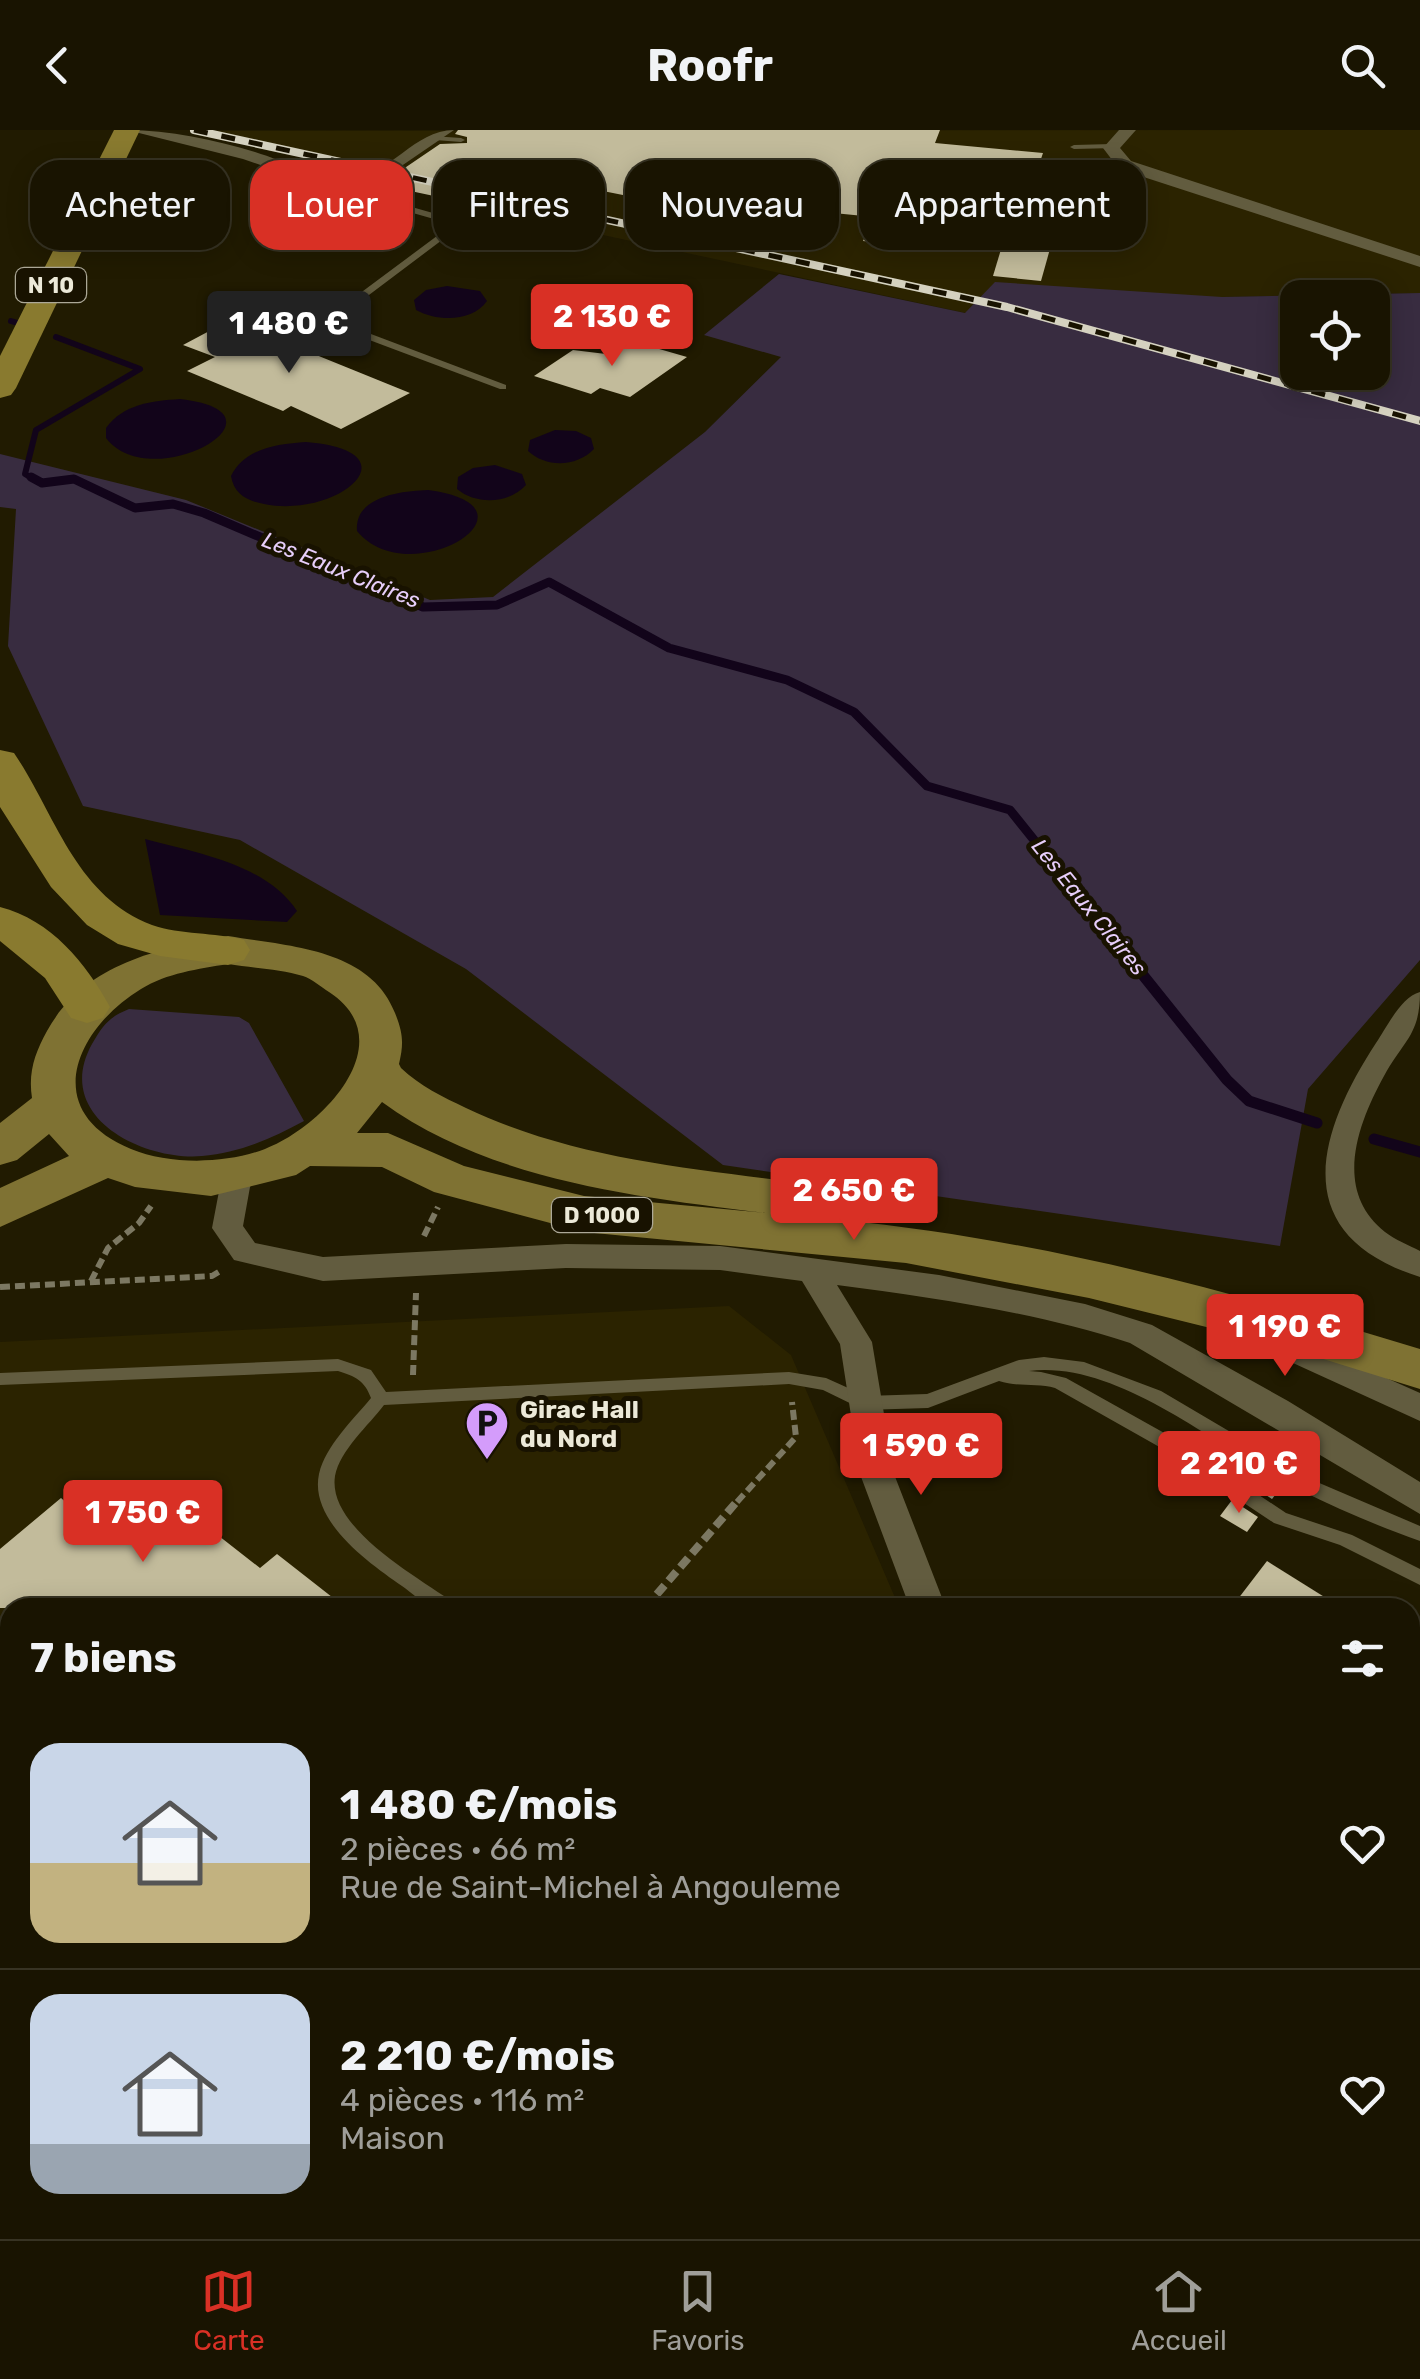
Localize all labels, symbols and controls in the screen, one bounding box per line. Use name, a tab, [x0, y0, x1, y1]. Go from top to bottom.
icon: back	[30, 38, 85, 93]
icon: search	[1335, 38, 1390, 93]
text: Roofr	[647, 39, 773, 92]
chip: Acheter	[30, 160, 230, 250]
chip: Louer	[250, 160, 413, 250]
chip: Filtres	[433, 160, 605, 250]
chip: Nouveau	[625, 160, 839, 250]
chip: Appartement	[859, 160, 1146, 250]
road number: N 10	[16, 268, 86, 302]
map controls	[1280, 280, 1390, 390]
button: locate	[1280, 280, 1390, 390]
pin: 2 130 €	[520, 284, 704, 369]
pin: 1 480 €	[197, 291, 381, 376]
text: 2 130 €	[553, 297, 671, 335]
text: 1 480 €	[229, 304, 349, 342]
water label: Les Eaux Claires	[258, 526, 424, 614]
water label: Les Eaux Claires	[1026, 833, 1152, 981]
pin: 2 650 €	[762, 1158, 946, 1243]
text: 2 650 €	[793, 1171, 915, 1209]
road number: D 1000	[552, 1198, 652, 1232]
pin: 1 190 €	[1193, 1294, 1377, 1379]
text: 1 190 €	[1229, 1307, 1341, 1345]
place label: Girac Hall du Nord	[520, 1395, 639, 1453]
parking icon: Girac Hall du Nord	[464, 1400, 510, 1461]
pin: 1 590 €	[829, 1413, 1013, 1498]
text: 1 590 €	[862, 1426, 980, 1464]
pin: 2 210 €	[1147, 1431, 1331, 1516]
text: 2 210 €	[1180, 1444, 1298, 1482]
pin: 1 750 €	[51, 1480, 235, 1565]
text: 1 750 €	[85, 1493, 201, 1531]
icon: filters	[1335, 1631, 1390, 1686]
text: 7 biens	[30, 1633, 177, 1683]
text: 1 480 €/mois	[340, 1780, 617, 1830]
icon: home	[110, 1783, 230, 1903]
icon: heart	[1335, 1816, 1390, 1871]
text: 2 pièces · 66 m²	[340, 1830, 575, 1868]
text: Rue de Saint-Michel à Angouleme	[340, 1868, 841, 1906]
text: 2 210 €/mois	[340, 2031, 615, 2081]
icon: home	[110, 2034, 230, 2154]
icon: heart	[1335, 2067, 1390, 2122]
text: 4 pièces · 116 m²	[340, 2081, 584, 2119]
text: Maison	[340, 2119, 445, 2157]
tab: Carte	[193, 2264, 265, 2357]
tab: Favoris	[651, 2264, 745, 2357]
tab: Accueil	[1131, 2264, 1227, 2357]

